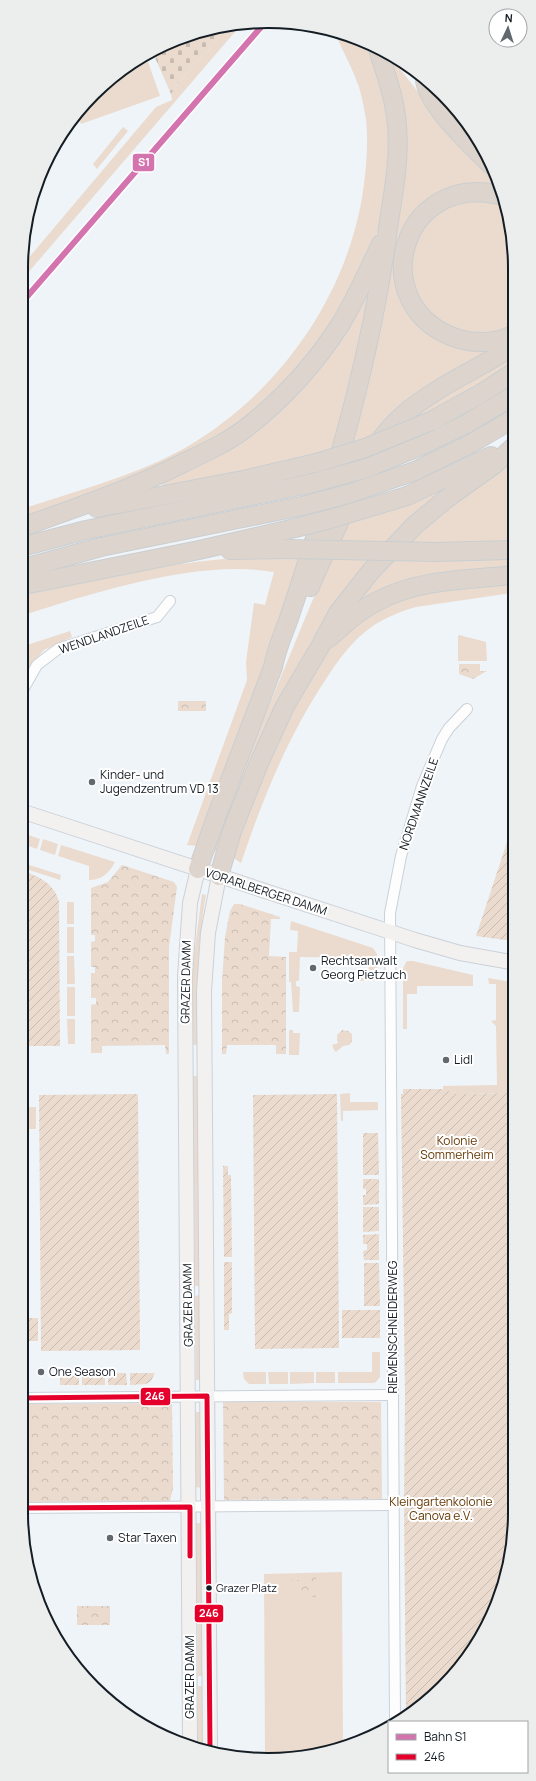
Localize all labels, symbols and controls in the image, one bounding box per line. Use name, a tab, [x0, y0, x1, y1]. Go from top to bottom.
north arrow	[488, 8, 528, 48]
text: N	[504, 10, 513, 25]
line badge: S1	[132, 153, 155, 172]
text: S1	[138, 154, 150, 169]
street label: WENDLANDZEILE	[57, 611, 151, 658]
street label: NORDMANNZEILE	[395, 755, 442, 852]
place label: Kinder- und Jugendzentrum VD 13	[100, 766, 219, 797]
marker: Kinder- und Jugendzentrum VD 13	[87, 777, 97, 787]
street label: VORARLBERGER DAMM	[203, 864, 329, 919]
street label: GRAZER DAMM	[176, 940, 195, 1024]
place label: Rechtsanwalt Georg Pietzuch	[321, 952, 406, 983]
marker: Rechtsanwalt Georg Pietzuch	[308, 963, 318, 973]
place label: Lidl	[454, 1051, 473, 1068]
marker: Lidl	[441, 1055, 451, 1065]
park label: Kolonie Sommerheim	[420, 1132, 494, 1163]
street label: RIEMENSCHNEIDERWEG	[384, 1260, 401, 1394]
street label: GRAZER DAMM	[178, 1263, 197, 1347]
place label: One Season	[49, 1363, 116, 1380]
marker: One Season	[36, 1367, 46, 1377]
line badge: 246	[140, 1387, 171, 1406]
text: 246	[145, 1388, 165, 1403]
park label: Kleingartenkolonie Canova e.V.	[389, 1493, 493, 1524]
place label: Star Taxen	[118, 1529, 177, 1546]
marker: Star Taxen	[105, 1533, 115, 1543]
place label: Grazer Platz	[216, 1580, 277, 1595]
marker: Grazer Platz	[204, 1583, 214, 1593]
line badge: 246	[194, 1604, 224, 1623]
text: 246	[199, 1605, 219, 1620]
street label: GRAZER DAMM	[181, 1635, 198, 1719]
legend	[388, 1721, 528, 1773]
text: Bahn S1	[424, 1728, 467, 1745]
text: 246	[424, 1748, 445, 1765]

